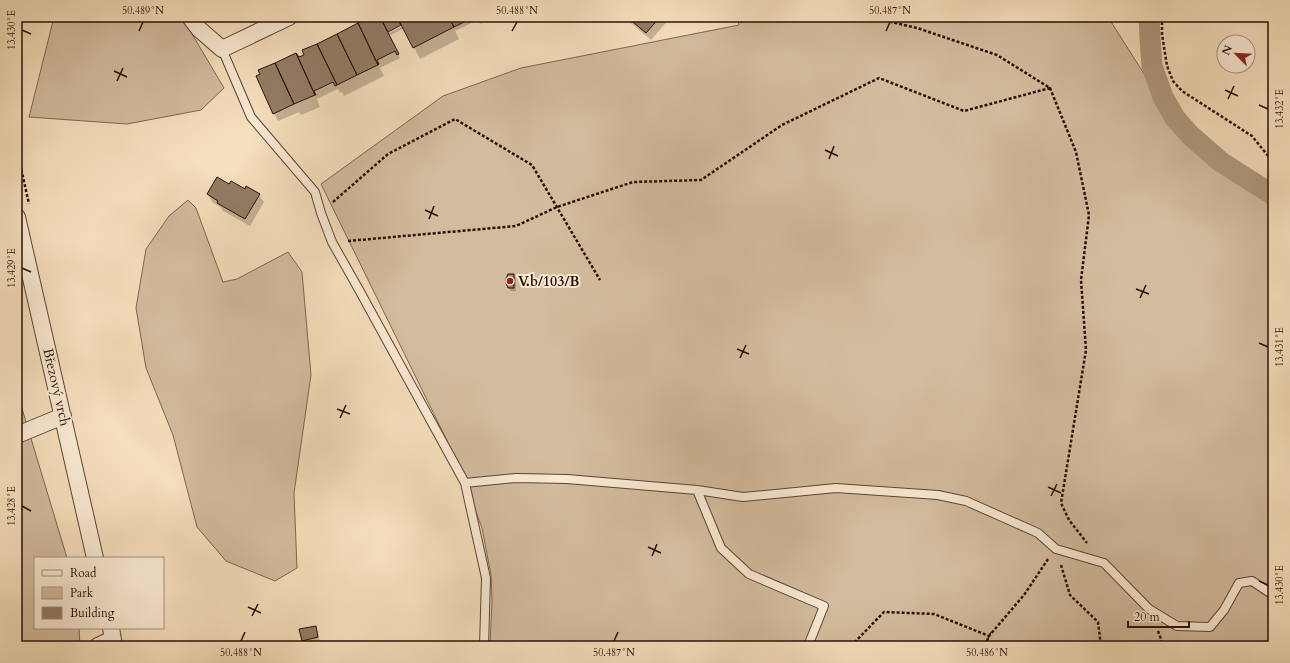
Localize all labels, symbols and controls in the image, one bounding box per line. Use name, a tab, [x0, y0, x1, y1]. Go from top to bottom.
text: 50.489°N	[122, 4, 164, 18]
text: 50.488°N	[496, 4, 538, 18]
text: 50.487°N	[869, 4, 911, 18]
text: 13.430°E	[5, 10, 19, 50]
north arrow	[1216, 34, 1256, 74]
text: N	[1219, 42, 1236, 58]
text: 13.432°E	[1273, 89, 1287, 129]
text: 13.429°E	[5, 248, 19, 288]
place label: V.b/103/B	[518, 272, 579, 291]
marker: V.b/103/B	[505, 276, 515, 286]
text: 13.431°E	[1273, 327, 1287, 367]
street label: Březový vrch	[38, 346, 75, 428]
text: 13.428°E	[5, 486, 19, 526]
legend	[34, 557, 164, 629]
text: Road	[70, 565, 97, 581]
text: 13.430°E	[1273, 565, 1287, 605]
text: Park	[70, 585, 94, 601]
scale bar	[1128, 603, 1189, 629]
text: Building	[70, 605, 115, 621]
text: 20 m	[1134, 609, 1161, 625]
text: 50.488°N	[220, 646, 262, 660]
text: 50.487°N	[593, 646, 635, 660]
text: 50.486°N	[966, 646, 1008, 660]

